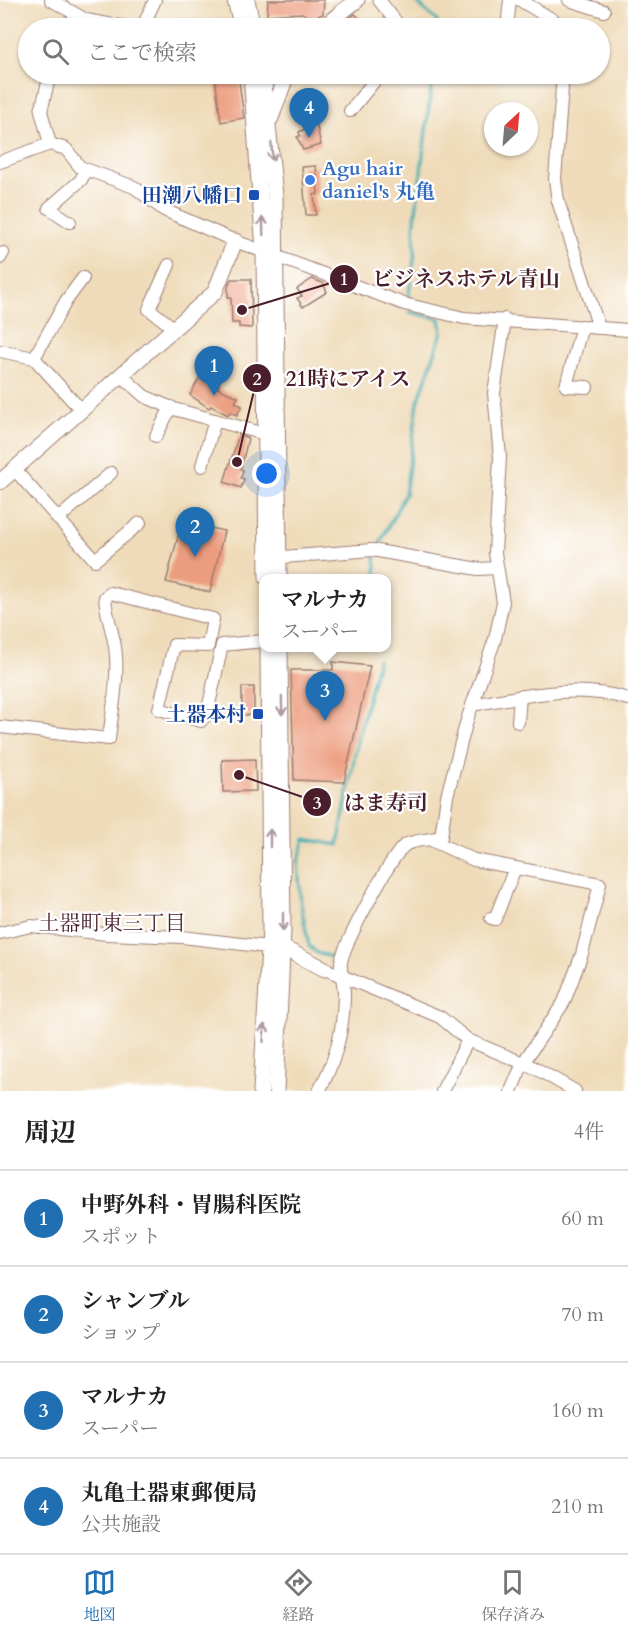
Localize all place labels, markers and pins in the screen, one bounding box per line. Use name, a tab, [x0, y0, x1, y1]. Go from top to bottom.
pin: 4	[290, 88, 328, 138]
place label: Agu hair daniel's 丸亀	[322, 155, 435, 205]
marker: Agu hair daniel's 丸亀	[303, 173, 317, 187]
place label: 田潮八幡口	[142, 182, 242, 209]
marker: 田潮八幡口	[247, 188, 261, 202]
callout: ビジネスホテル青山	[329, 259, 572, 298]
pin: 1	[194, 346, 234, 396]
callout: 21時にアイス	[242, 359, 423, 398]
pin: 2	[176, 508, 214, 557]
pin: 3	[306, 672, 344, 721]
place label: 土器本村	[166, 701, 246, 728]
marker: 土器本村	[251, 707, 265, 721]
callout: はま寿司	[302, 783, 440, 822]

